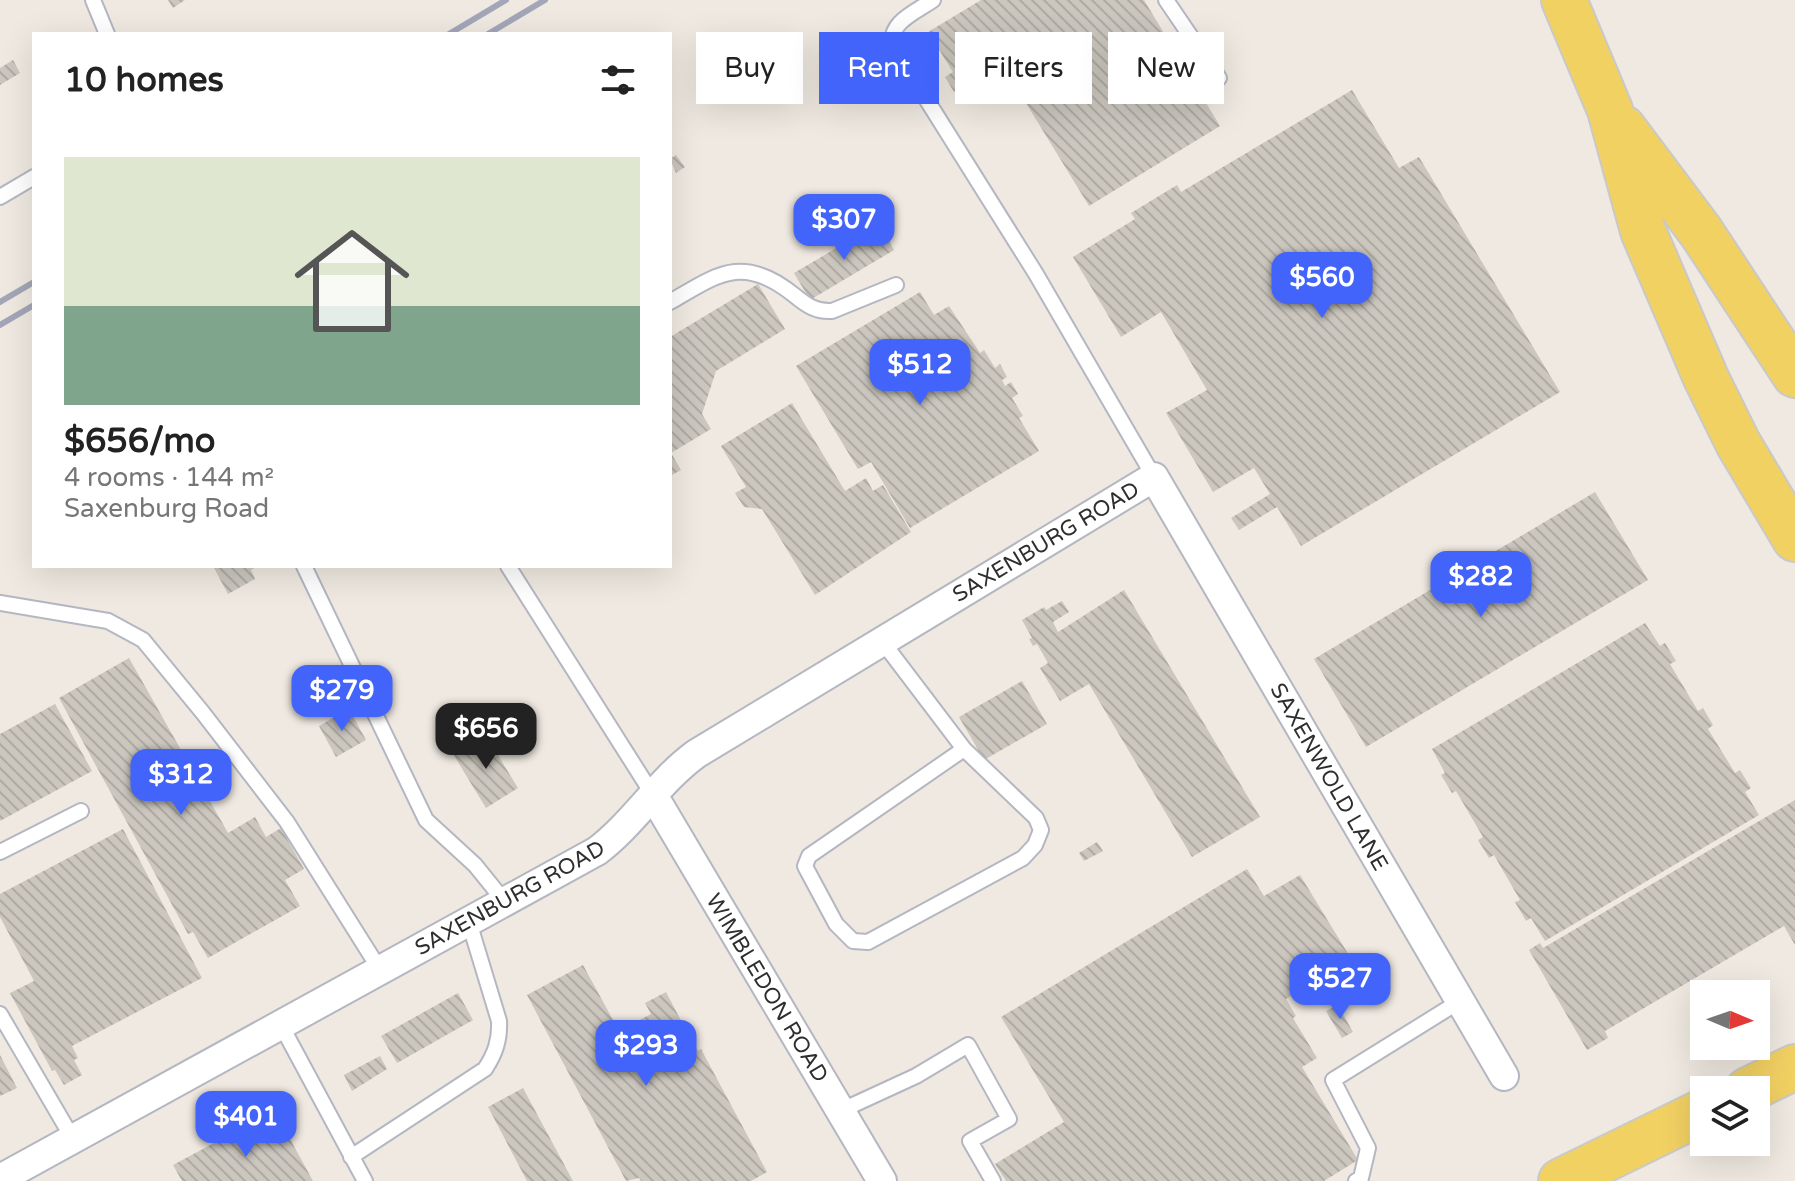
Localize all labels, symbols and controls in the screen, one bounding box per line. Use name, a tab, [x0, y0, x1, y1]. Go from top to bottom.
chip: Buy	[696, 32, 803, 104]
chip: Rent	[819, 32, 939, 104]
chip: Filters	[955, 32, 1092, 104]
chip: New	[1108, 32, 1224, 104]
icon: filters	[596, 58, 640, 102]
text: 10 homes	[64, 60, 224, 101]
pin: $307	[797, 194, 891, 262]
text: $307	[811, 204, 877, 235]
icon: home	[280, 209, 424, 353]
pin: $560	[1275, 252, 1369, 320]
text: $560	[1289, 262, 1355, 293]
pin: $512	[873, 339, 967, 407]
text: $512	[887, 349, 953, 380]
text: $656/mo	[64, 421, 215, 462]
text: 4 rooms · 144 m²	[64, 462, 274, 493]
street label: SAXENBURG ROAD	[948, 476, 1144, 608]
text: Saxenburg Road	[64, 493, 269, 524]
pin: $282	[1434, 551, 1528, 619]
text: $282	[1448, 561, 1514, 592]
pin: $279	[295, 665, 389, 733]
text: $279	[309, 675, 375, 706]
street label: SAXENWOLD LANE	[1265, 679, 1393, 875]
pin: $656	[439, 703, 533, 771]
text: $656	[453, 713, 519, 744]
pin: $312	[134, 749, 228, 817]
text: $312	[148, 759, 214, 790]
street label: SAXENBURG ROAD	[411, 835, 609, 961]
street label: WIMBLEDON ROAD	[700, 889, 834, 1087]
pin: $527	[1293, 953, 1387, 1021]
text: $527	[1307, 963, 1373, 994]
north arrow	[1690, 980, 1770, 1060]
map controls	[1690, 980, 1770, 1156]
pin: $293	[599, 1020, 693, 1088]
text: $293	[613, 1030, 679, 1061]
button: layers	[1690, 1076, 1770, 1156]
pin: $401	[199, 1091, 293, 1159]
text: $401	[213, 1101, 279, 1132]

